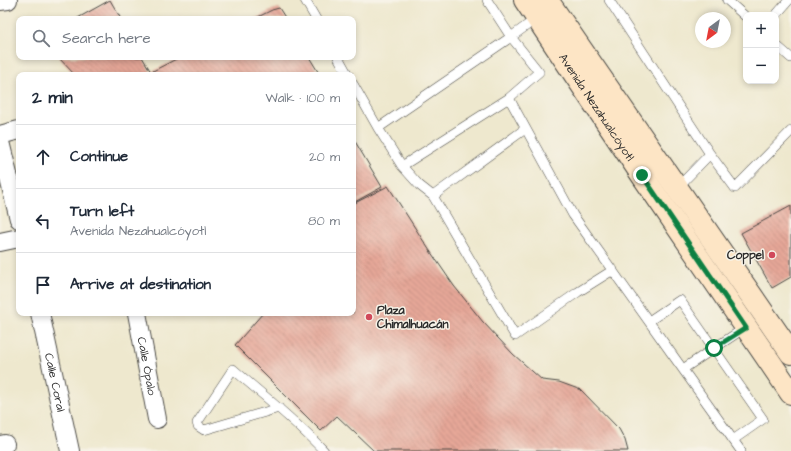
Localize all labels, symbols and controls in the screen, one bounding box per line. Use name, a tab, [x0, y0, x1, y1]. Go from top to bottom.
north arrow	[695, 12, 731, 48]
map controls	[743, 12, 779, 84]
button: +	[743, 12, 779, 48]
search box	[16, 16, 356, 60]
icon: search	[30, 27, 52, 49]
text: Search here	[62, 28, 151, 49]
button: −	[743, 48, 779, 84]
street label: Avenida Nezahualcóyotl	[554, 50, 638, 165]
text: 2 min	[32, 86, 73, 110]
text: Walk · 100 m	[266, 89, 340, 107]
icon: ahead	[32, 146, 54, 168]
text: Continue	[70, 146, 128, 167]
text: 20 m	[309, 148, 340, 166]
route end	[633, 166, 651, 184]
text: Turn left	[70, 201, 134, 222]
icon: left	[32, 210, 54, 232]
text: 80 m	[308, 212, 340, 230]
text: Avenida Nezahualcóyotl	[70, 222, 206, 240]
place label: Coppel	[727, 247, 764, 265]
marker: Coppel	[767, 250, 777, 260]
icon: arrive	[32, 274, 54, 296]
text: Arrive at destination	[70, 274, 211, 295]
place label: Plaza Chimalhuacán	[377, 302, 448, 333]
marker: Plaza Chimalhuacán	[364, 312, 374, 322]
street label: Calle Ópalo	[133, 335, 160, 397]
route start	[705, 339, 723, 357]
street label: Calle Coral	[40, 352, 69, 414]

